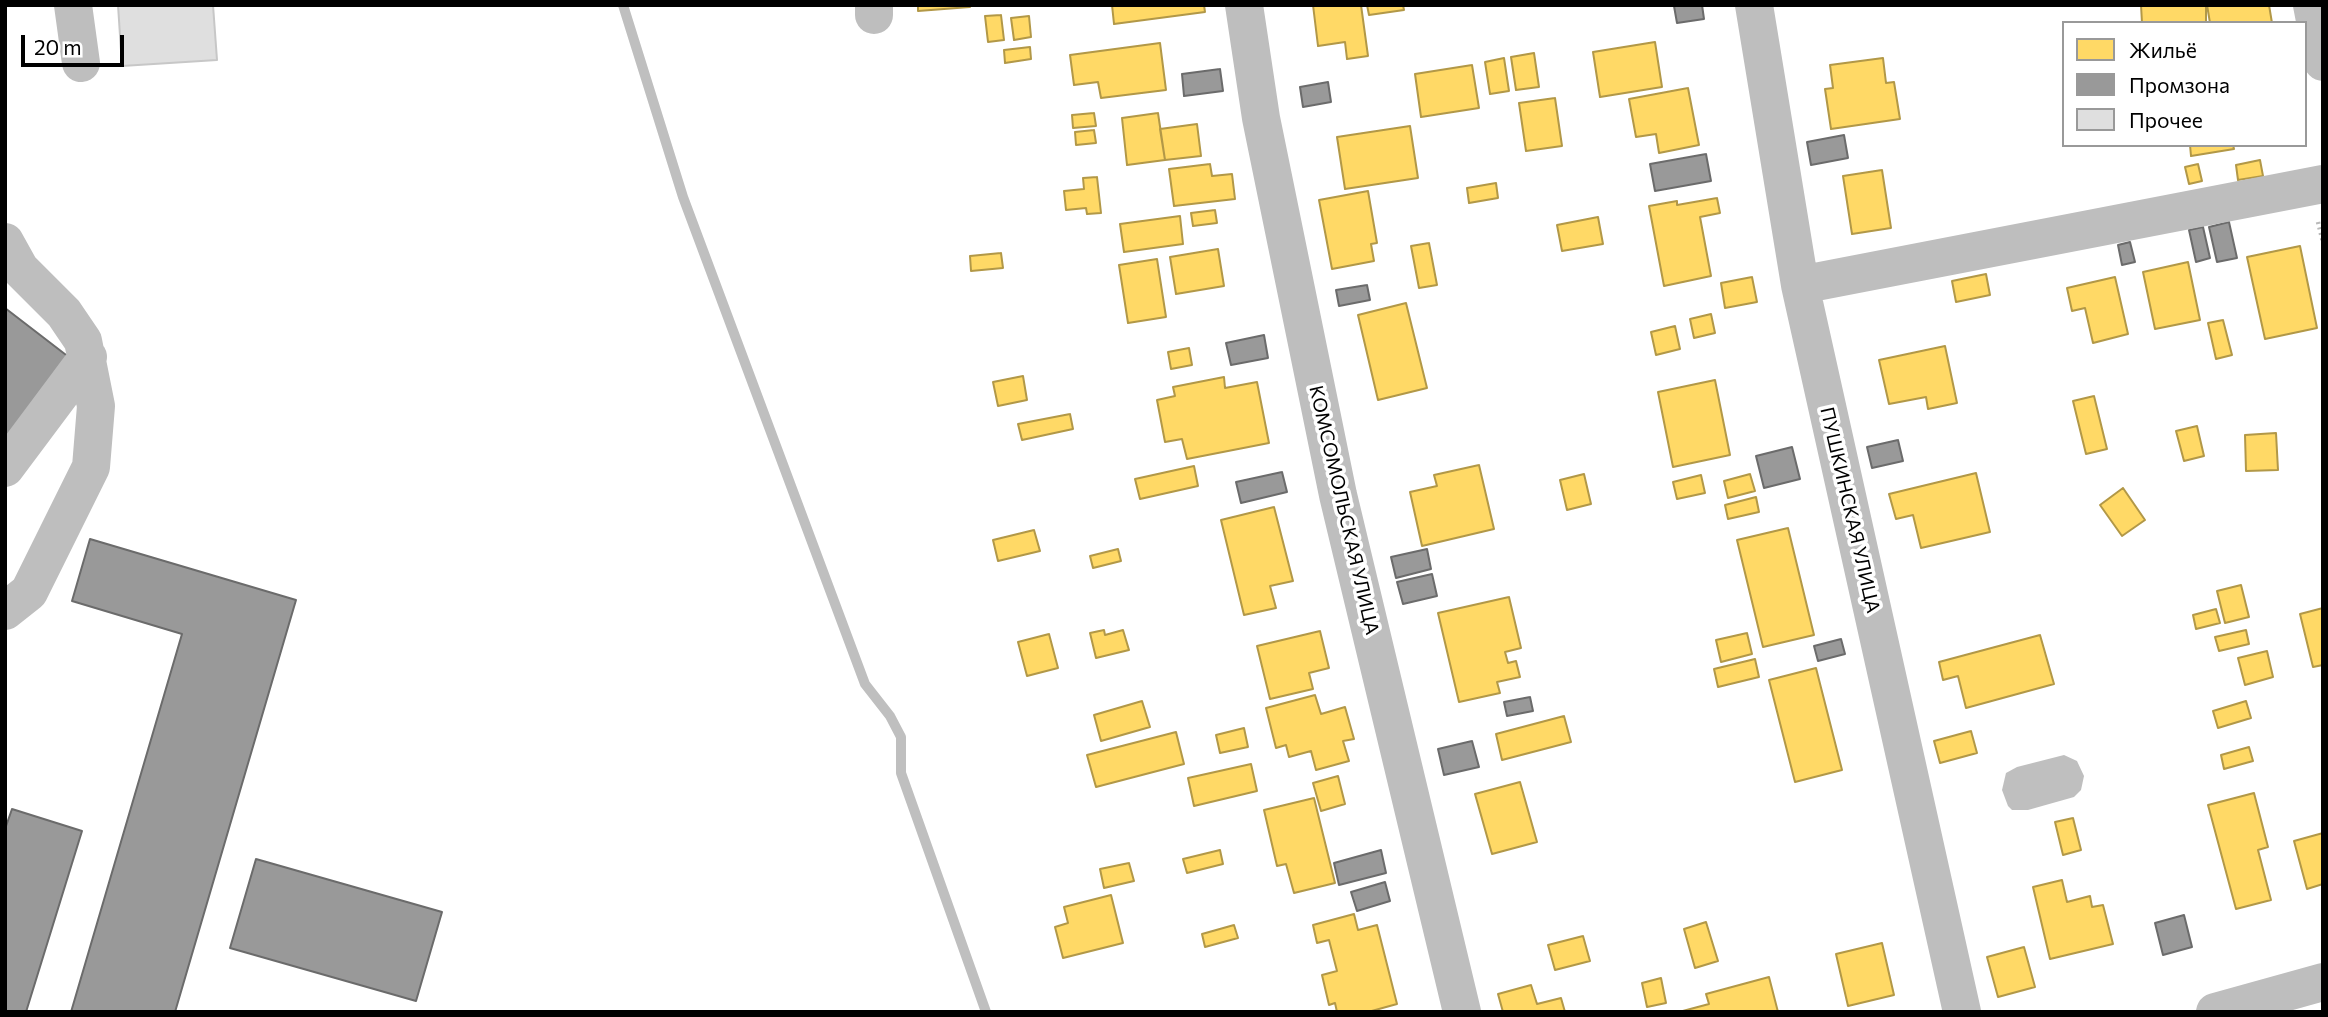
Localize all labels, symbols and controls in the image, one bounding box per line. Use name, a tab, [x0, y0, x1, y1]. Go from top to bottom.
scale bar	[24, 21, 128, 65]
legend	[2062, 21, 2307, 147]
text: 20 m	[34, 34, 82, 59]
text: Жильё	[2129, 37, 2197, 62]
text: Промзона	[2129, 72, 2230, 97]
text: Прочее	[2129, 107, 2203, 132]
street label: КОМСОМОЛЬСКАЯ УЛИЦА	[1304, 383, 1384, 637]
street label: ПУШКИНСКАЯ УЛИЦА	[1815, 405, 1885, 615]

